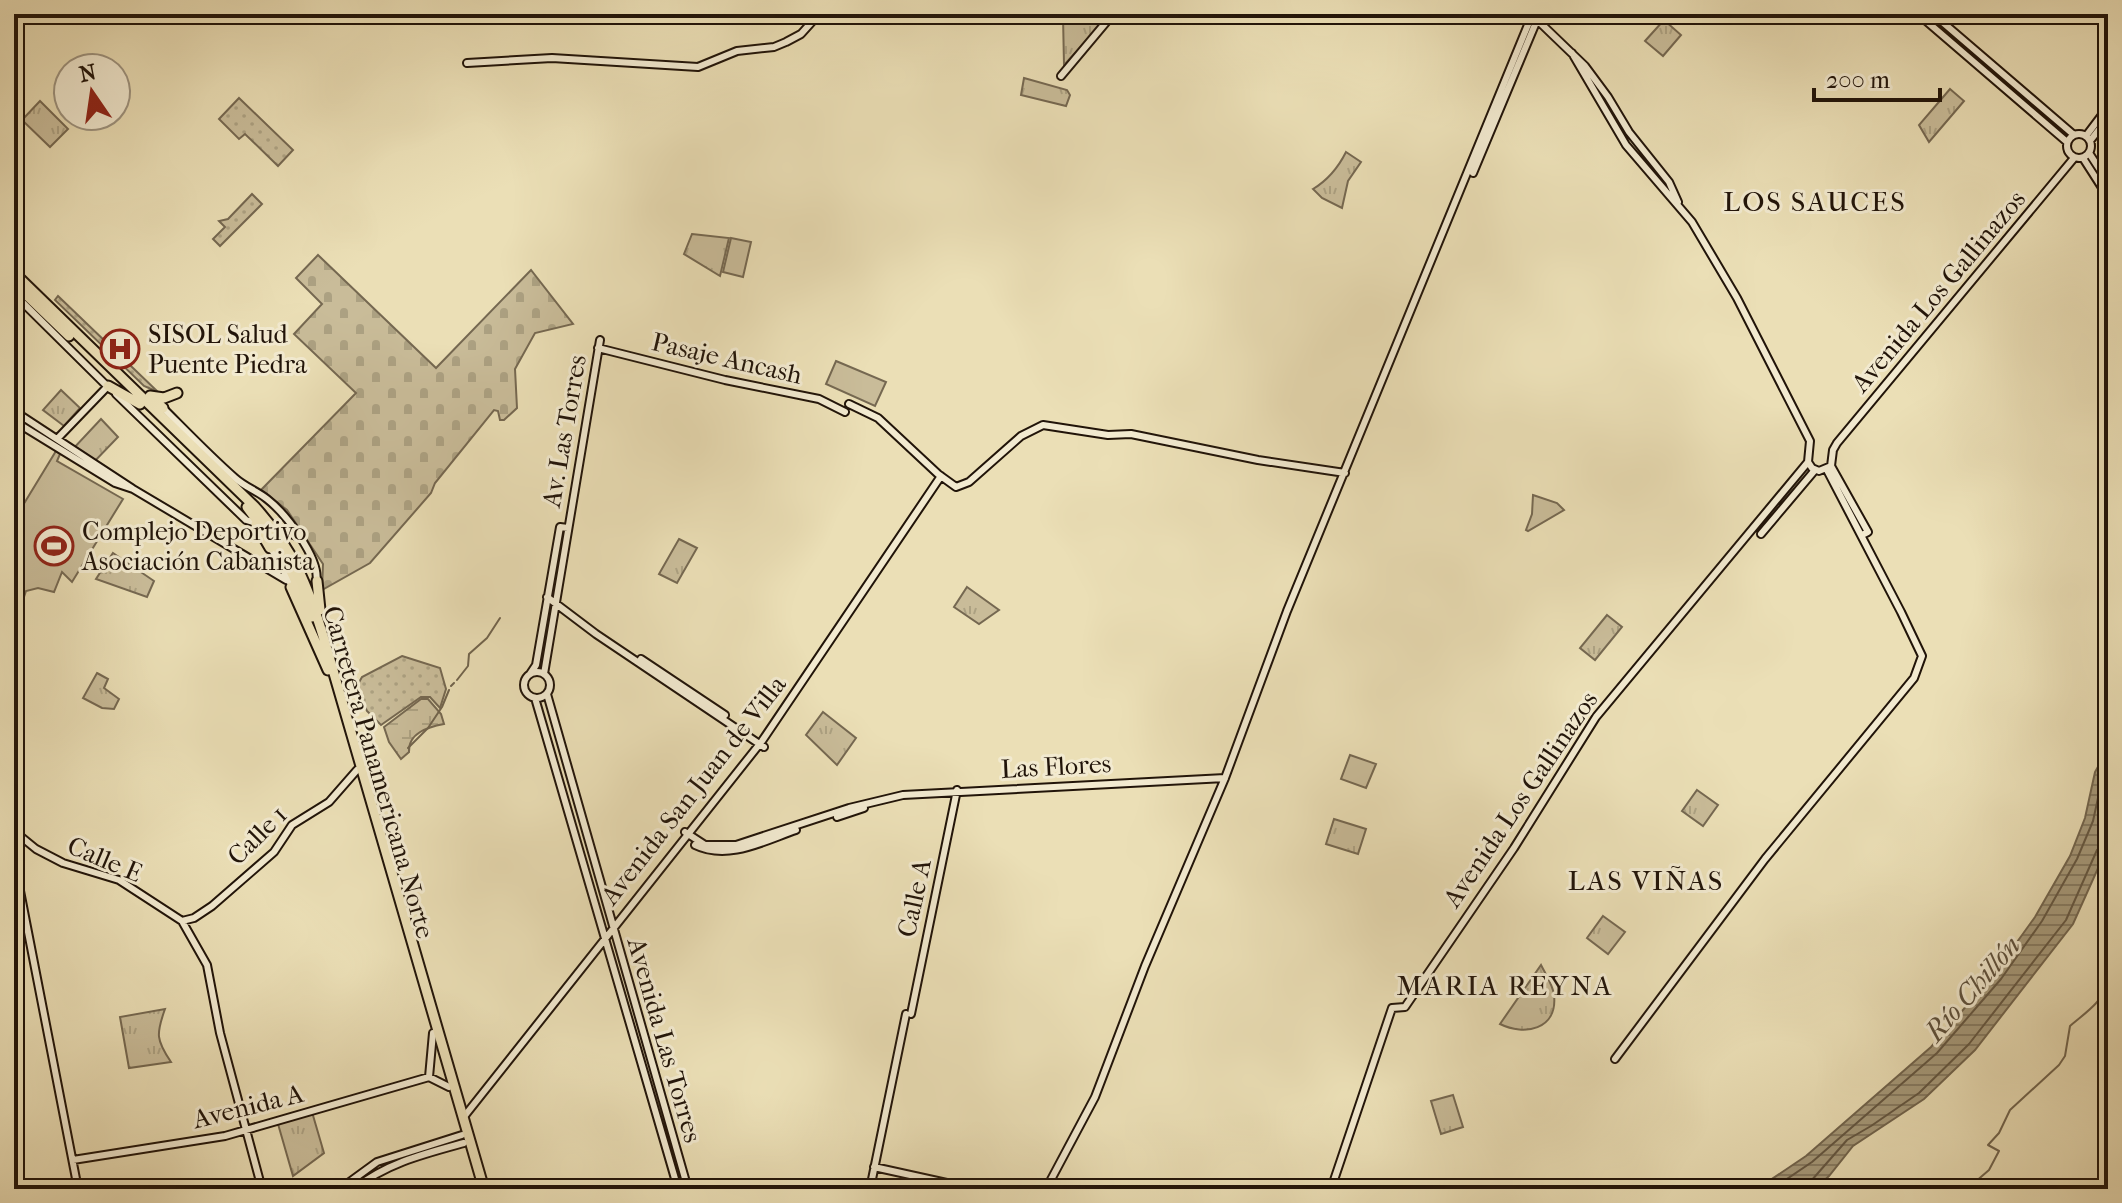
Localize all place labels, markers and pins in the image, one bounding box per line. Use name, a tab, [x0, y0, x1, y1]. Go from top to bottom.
place label: SISOL Salud Puente Piedra	[148, 319, 308, 380]
hospital icon: SISOL Salud Puente Piedra	[99, 328, 141, 370]
place label: Complejo Deportivo Asociación Cabanista	[81, 516, 315, 577]
sports icon: Complejo Deportivo Asociación Cabanista	[33, 525, 75, 567]

